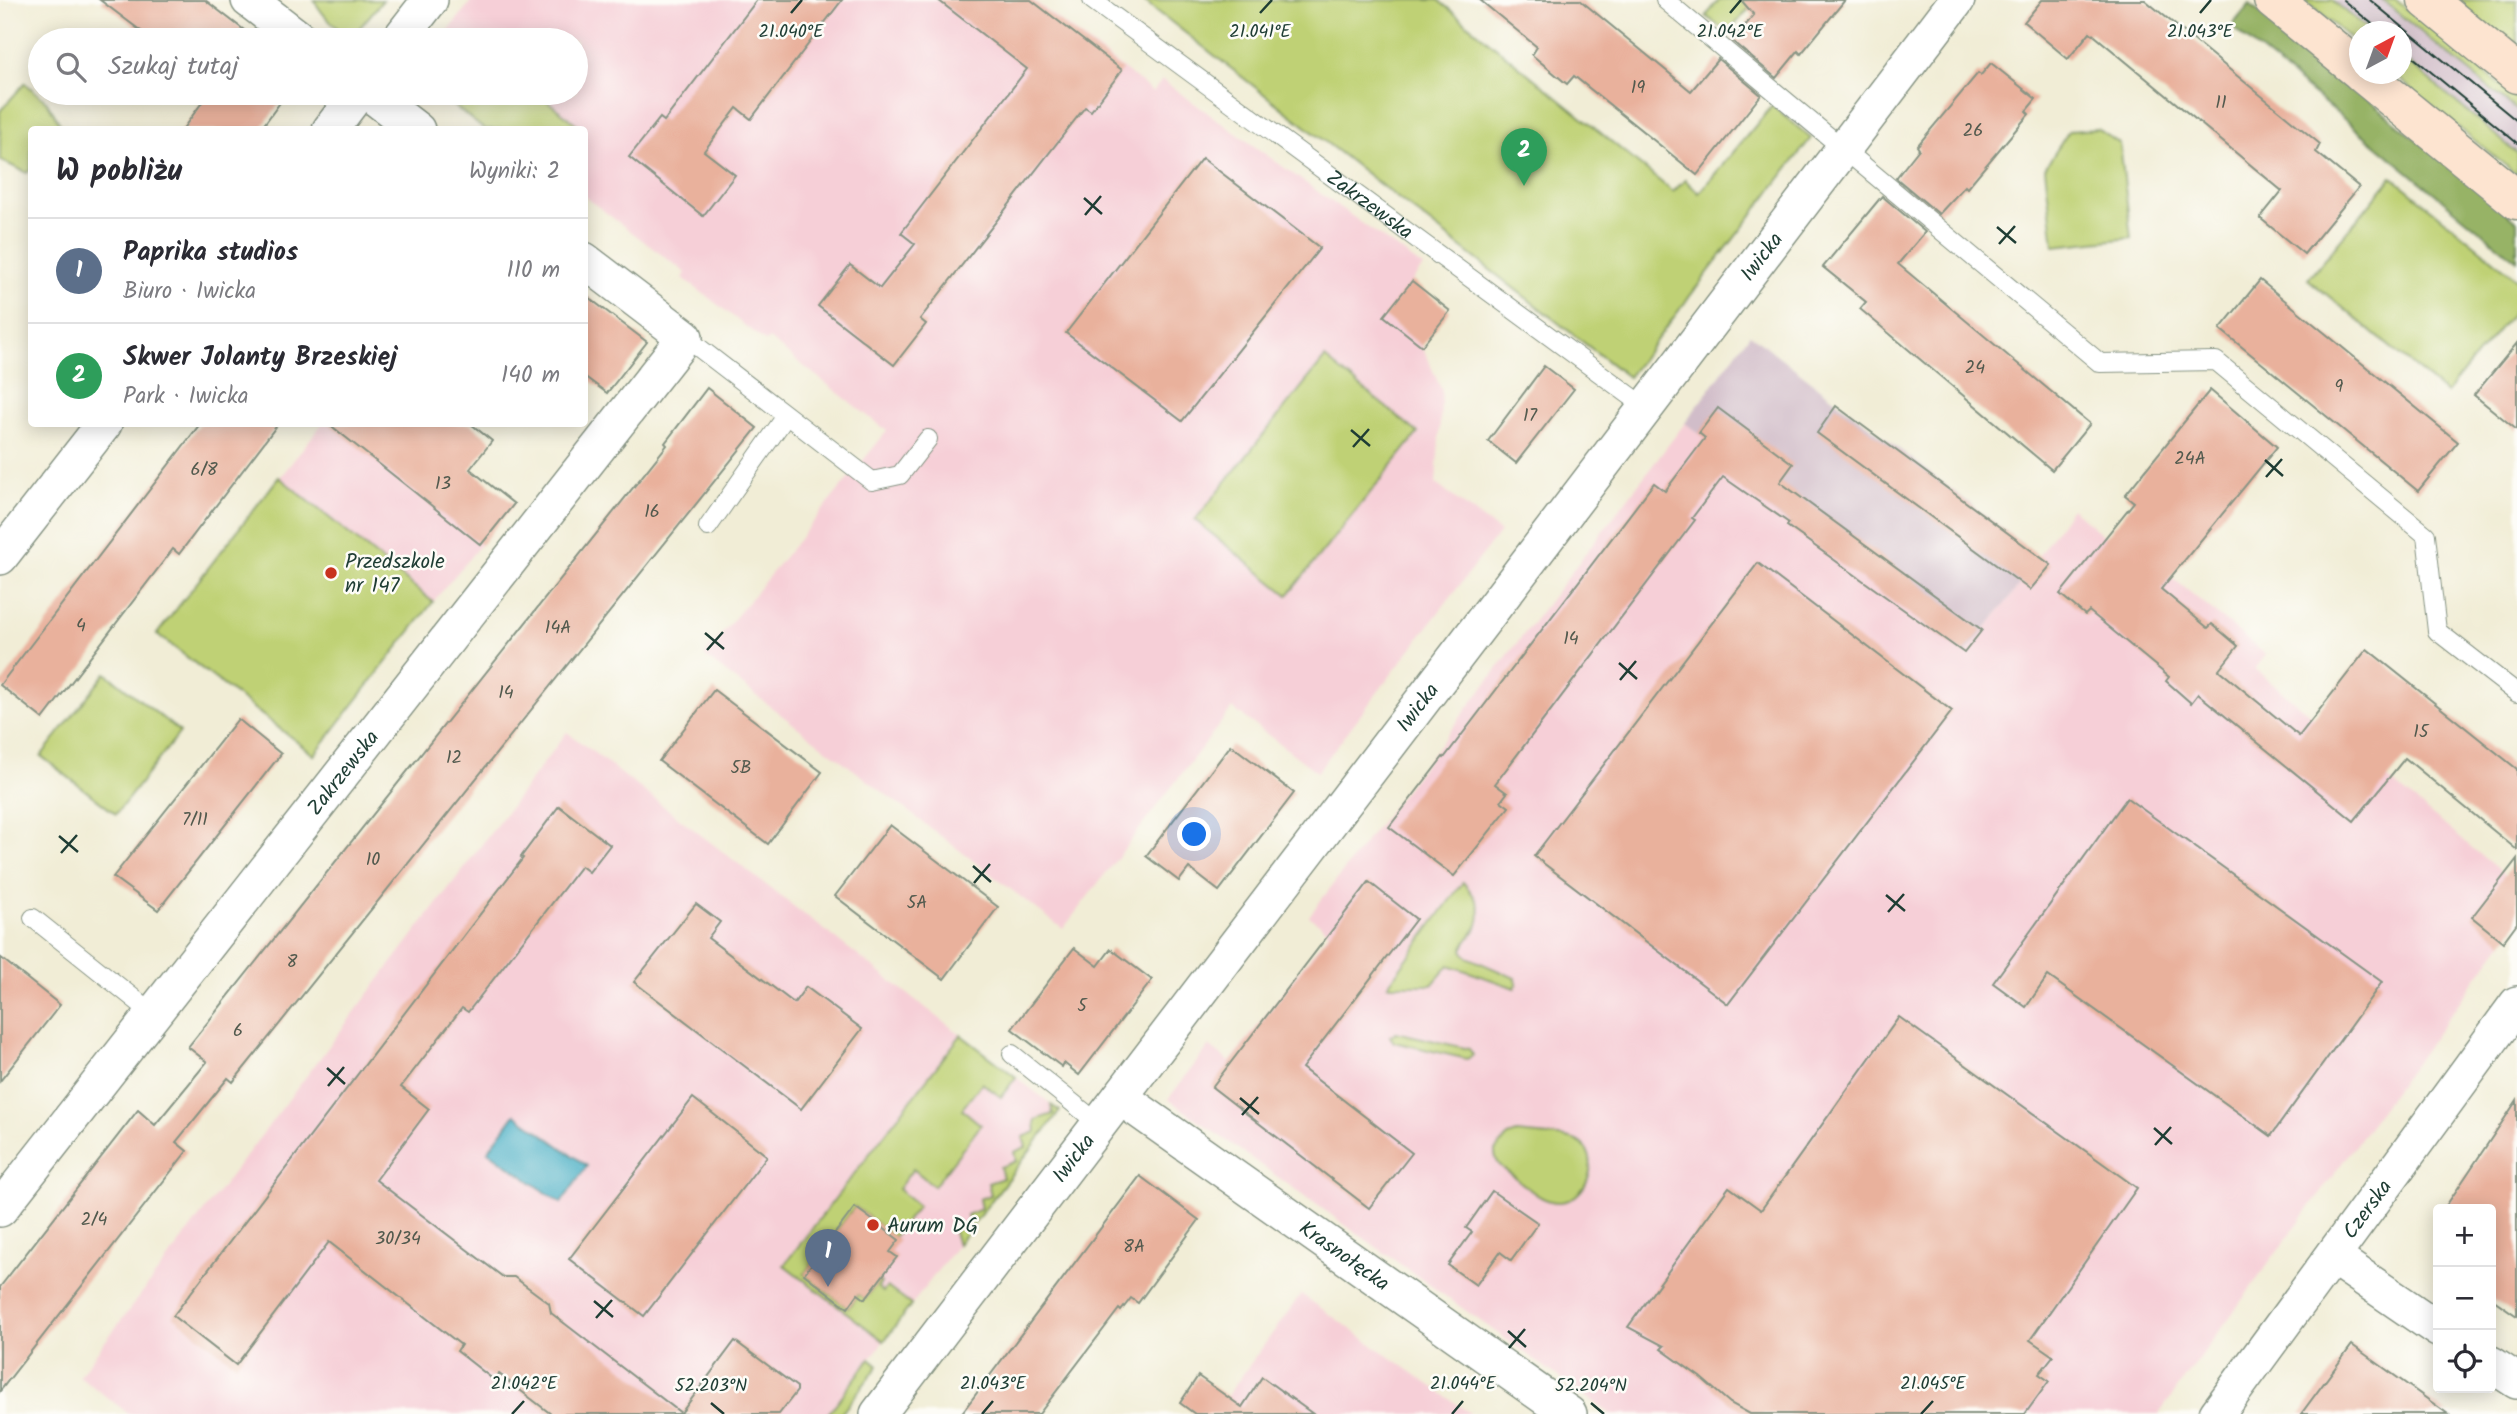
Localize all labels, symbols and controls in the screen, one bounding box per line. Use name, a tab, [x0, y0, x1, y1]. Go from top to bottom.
text: 21.040°E	[759, 18, 824, 47]
text: 21.041°E	[1229, 18, 1291, 47]
text: 21.042°E	[1697, 18, 1764, 47]
text: 21.043°E	[2167, 18, 2234, 47]
north arrow	[2349, 21, 2412, 84]
search box	[28, 28, 588, 105]
text: Szukaj tutaj	[108, 46, 239, 88]
icon: search	[52, 48, 90, 86]
house number: 19	[1631, 74, 1645, 103]
house number: 11	[2215, 89, 2227, 118]
house number: 26	[1963, 117, 1983, 146]
pin: 2	[1501, 128, 1547, 186]
text: W pobliżu	[56, 148, 182, 196]
text: Wyniki: 2	[469, 154, 560, 190]
street label: Zakrzewska	[1319, 162, 1420, 249]
street label: Iwicka	[1733, 226, 1792, 289]
text: Paprika studios	[123, 232, 298, 274]
text: 1	[76, 253, 82, 289]
text: 110 m	[507, 253, 560, 289]
text: Biuro · Iwicka	[123, 274, 256, 310]
text: Skwer Jolanty Brzeskiej	[123, 337, 397, 379]
house number: 24	[1965, 354, 1985, 383]
text: 2	[72, 358, 86, 394]
text: 140 m	[501, 358, 560, 394]
house number: 9	[2335, 373, 2344, 402]
text: Park · Iwicka	[123, 379, 248, 415]
house number: 17	[1523, 402, 1538, 431]
house number: 24A	[2174, 445, 2206, 474]
house number: 6/8	[190, 456, 218, 485]
house number: 13	[435, 470, 451, 499]
house number: 16	[644, 498, 660, 527]
place label: Przedszkole nr 147	[345, 546, 445, 603]
marker: Przedszkole nr 147	[323, 565, 339, 581]
house number: 4	[76, 612, 86, 641]
house number: 14A	[545, 614, 571, 643]
house number: 14	[1563, 625, 1579, 654]
street label: Iwicka	[1389, 676, 1448, 740]
house number: 14	[498, 679, 514, 708]
house number: 15	[2413, 718, 2430, 747]
street label: Zakrzewska	[300, 723, 388, 823]
house number: 12	[446, 744, 462, 773]
house number: 5B	[730, 754, 752, 783]
house number: 7/11	[182, 806, 208, 835]
your location	[1177, 817, 1211, 851]
house number: 10	[366, 846, 380, 875]
house number: 5A	[907, 889, 927, 918]
house number: 8	[287, 948, 298, 977]
house number: 5	[1077, 992, 1088, 1021]
house number: 6	[233, 1017, 243, 1046]
street label: Iwicka	[1045, 1127, 1104, 1191]
street label: Czerska	[2335, 1173, 2401, 1247]
map controls	[2433, 1204, 2496, 1393]
button: +	[2433, 1204, 2496, 1267]
house number: 2/4	[81, 1206, 107, 1235]
place label: Aurum DG	[887, 1210, 978, 1243]
street label: Krasnołęcka	[1291, 1213, 1396, 1301]
marker: Aurum DG	[865, 1217, 881, 1233]
house number: 30/34	[375, 1225, 421, 1254]
pin: 1	[805, 1229, 851, 1287]
house number: 8A	[1123, 1233, 1145, 1262]
button: −	[2433, 1267, 2496, 1330]
button: locate	[2433, 1330, 2496, 1393]
text: 21.042°E	[491, 1370, 558, 1399]
text: 21.043°E	[960, 1370, 1027, 1399]
text: 21.044°E	[1430, 1370, 1496, 1399]
text: 21.045°E	[1900, 1370, 1966, 1399]
text: 52.203°N	[675, 1372, 747, 1401]
text: 52.204°N	[1555, 1372, 1627, 1401]

